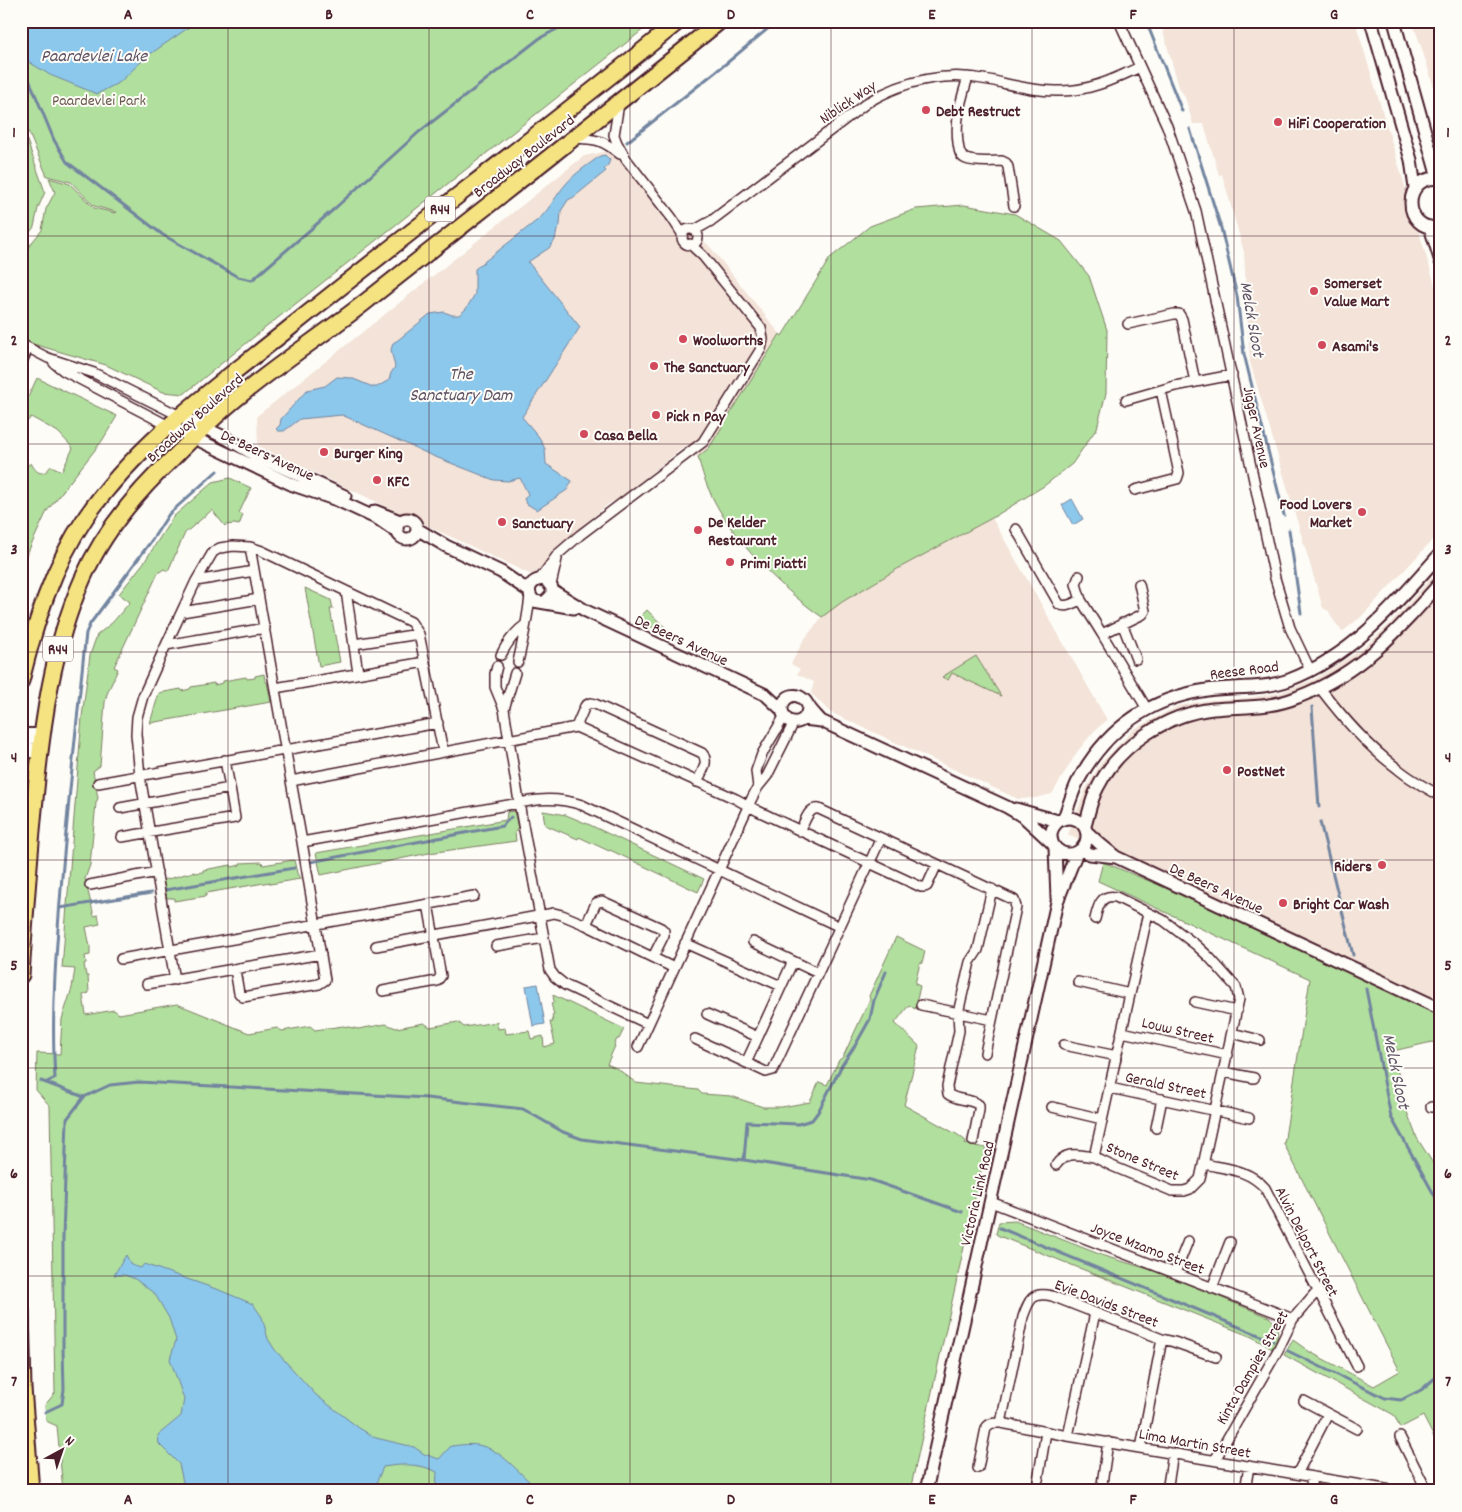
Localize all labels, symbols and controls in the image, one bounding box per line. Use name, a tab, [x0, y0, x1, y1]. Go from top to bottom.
text: A	[124, 4, 133, 27]
text: B	[325, 4, 333, 27]
text: C	[526, 4, 534, 27]
text: D	[727, 4, 736, 27]
text: E	[928, 4, 936, 27]
text: F	[1129, 4, 1137, 27]
text: G	[1330, 4, 1338, 27]
water label: Paardevlei Lake	[41, 45, 148, 70]
street label: Niblick Way	[815, 75, 882, 131]
park label: Paardevlei Park	[52, 90, 146, 113]
place label: Debt Restruct	[936, 101, 1021, 124]
marker: Debt Restruct	[920, 104, 932, 116]
street label: Broadway Boulevard	[469, 110, 580, 204]
place label: HiFi Cooperation	[1288, 113, 1386, 136]
marker: HiFi Cooperation	[1272, 116, 1284, 128]
text: 1	[12, 122, 16, 145]
text: 1	[1446, 122, 1450, 145]
road number: R44	[425, 196, 455, 222]
place label: Somerset Value Mart	[1324, 273, 1389, 314]
water label: Melck Sloot	[1232, 280, 1270, 362]
marker: Somerset Value Mart	[1308, 285, 1320, 297]
text: 2	[11, 330, 18, 353]
place label: Woolworths	[693, 330, 764, 353]
text: 2	[1445, 330, 1452, 353]
marker: Woolworths	[677, 333, 689, 345]
place label: Asami's	[1332, 336, 1379, 359]
marker: Asami's	[1316, 339, 1328, 351]
place label: The Sanctuary	[664, 357, 751, 380]
marker: The Sanctuary	[648, 360, 660, 372]
water label: The Sanctuary Dam	[410, 363, 513, 409]
street label: Broadway Boulevard	[142, 369, 249, 469]
street label: Jigger Avenue	[1236, 384, 1275, 471]
place label: Pick n Pay	[666, 406, 727, 429]
marker: Pick n Pay	[650, 409, 662, 421]
street label: De Beers Avenue	[216, 425, 317, 488]
place label: Casa Bella	[594, 425, 659, 448]
marker: Casa Bella	[578, 428, 590, 440]
place label: Burger King	[334, 443, 403, 466]
marker: Burger King	[318, 446, 330, 458]
place label: KFC	[387, 471, 410, 494]
marker: KFC	[371, 474, 383, 486]
place label: Food Lovers Market	[1279, 494, 1352, 535]
marker: Food Lovers Market	[1356, 506, 1368, 518]
place label: De Kelder Restaurant	[708, 512, 777, 553]
place label: Sanctuary	[512, 513, 575, 536]
marker: Sanctuary	[496, 516, 508, 528]
marker: De Kelder Restaurant	[692, 524, 704, 536]
text: 3	[10, 539, 18, 562]
text: 3	[1444, 539, 1452, 562]
place label: Primi Piatti	[740, 553, 806, 576]
marker: Primi Piatti	[724, 556, 736, 568]
street label: De Beers Avenue	[630, 610, 731, 673]
road number: R44	[43, 636, 73, 662]
street label: Reese Road	[1209, 656, 1280, 687]
text: 4	[11, 747, 17, 770]
text: 4	[1445, 747, 1451, 770]
place label: PostNet	[1237, 761, 1285, 784]
marker: PostNet	[1221, 764, 1233, 776]
place label: Riders	[1334, 856, 1372, 879]
street label: De Beers Avenue	[1165, 858, 1266, 921]
marker: Riders	[1376, 859, 1388, 871]
place label: Bright Car Wash	[1293, 894, 1389, 917]
marker: Bright Car Wash	[1277, 897, 1289, 909]
text: 5	[10, 955, 18, 978]
text: 5	[1444, 955, 1452, 978]
street label: Louw Street	[1139, 1012, 1216, 1051]
water label: Melck Sloot	[1374, 1032, 1415, 1114]
street label: Gerald Street	[1123, 1067, 1208, 1106]
street label: Stone Street	[1102, 1137, 1182, 1188]
street label: Victoria Link Road	[955, 1139, 1002, 1248]
text: 6	[10, 1163, 18, 1186]
text: 6	[1444, 1163, 1452, 1186]
street label: Alvin Delport Street	[1268, 1183, 1344, 1301]
street label: Joyce Mzamo Street	[1087, 1217, 1207, 1282]
street label: Evie Davids Street	[1051, 1274, 1162, 1335]
street label: Kinta Dampies Street	[1211, 1307, 1295, 1430]
text: 7	[11, 1371, 17, 1394]
text: 7	[1445, 1371, 1451, 1394]
street label: Lima Martin Street	[1137, 1423, 1252, 1466]
north arrow	[38, 1424, 88, 1474]
text: N	[60, 1432, 78, 1452]
text: A	[124, 1489, 133, 1512]
text: B	[325, 1489, 333, 1512]
text: C	[526, 1489, 534, 1512]
text: D	[727, 1489, 736, 1512]
text: E	[928, 1489, 936, 1512]
text: F	[1129, 1489, 1137, 1512]
text: G	[1330, 1489, 1338, 1512]

